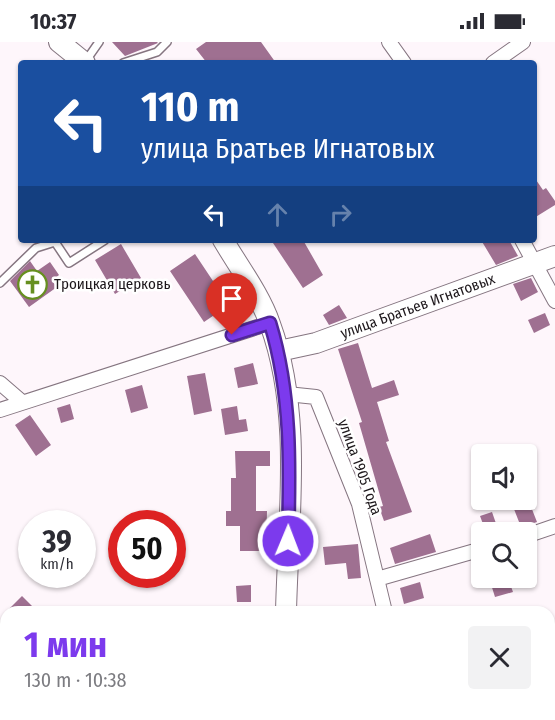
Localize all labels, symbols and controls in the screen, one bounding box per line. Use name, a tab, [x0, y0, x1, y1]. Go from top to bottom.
text: 10:37	[30, 8, 76, 35]
text: 110 m	[141, 82, 240, 132]
icon: left	[42, 84, 120, 162]
text: улица Братьев Игнатовых	[141, 133, 434, 165]
icon: left	[198, 198, 231, 231]
icon: ahead	[261, 198, 294, 231]
icon: right	[324, 198, 357, 231]
church icon: Троицкая церковь	[17, 268, 49, 300]
street label: улица Братьев Игнатовых	[338, 269, 498, 342]
pin	[206, 273, 257, 335]
place label: Троицкая церковь	[54, 275, 170, 293]
icon: arrive	[215, 282, 248, 315]
street label: улица 1905 Года	[334, 417, 386, 517]
map controls	[471, 444, 537, 588]
button: sound	[471, 444, 537, 510]
position arrow	[256, 509, 320, 573]
speed limit sign: 50	[108, 510, 186, 588]
button: search	[471, 522, 537, 588]
text: 39	[42, 524, 72, 560]
text: km/h	[40, 555, 74, 573]
text: 1 мин	[24, 623, 107, 667]
button: close	[468, 626, 531, 689]
text: 130 m · 10:38	[24, 668, 127, 692]

